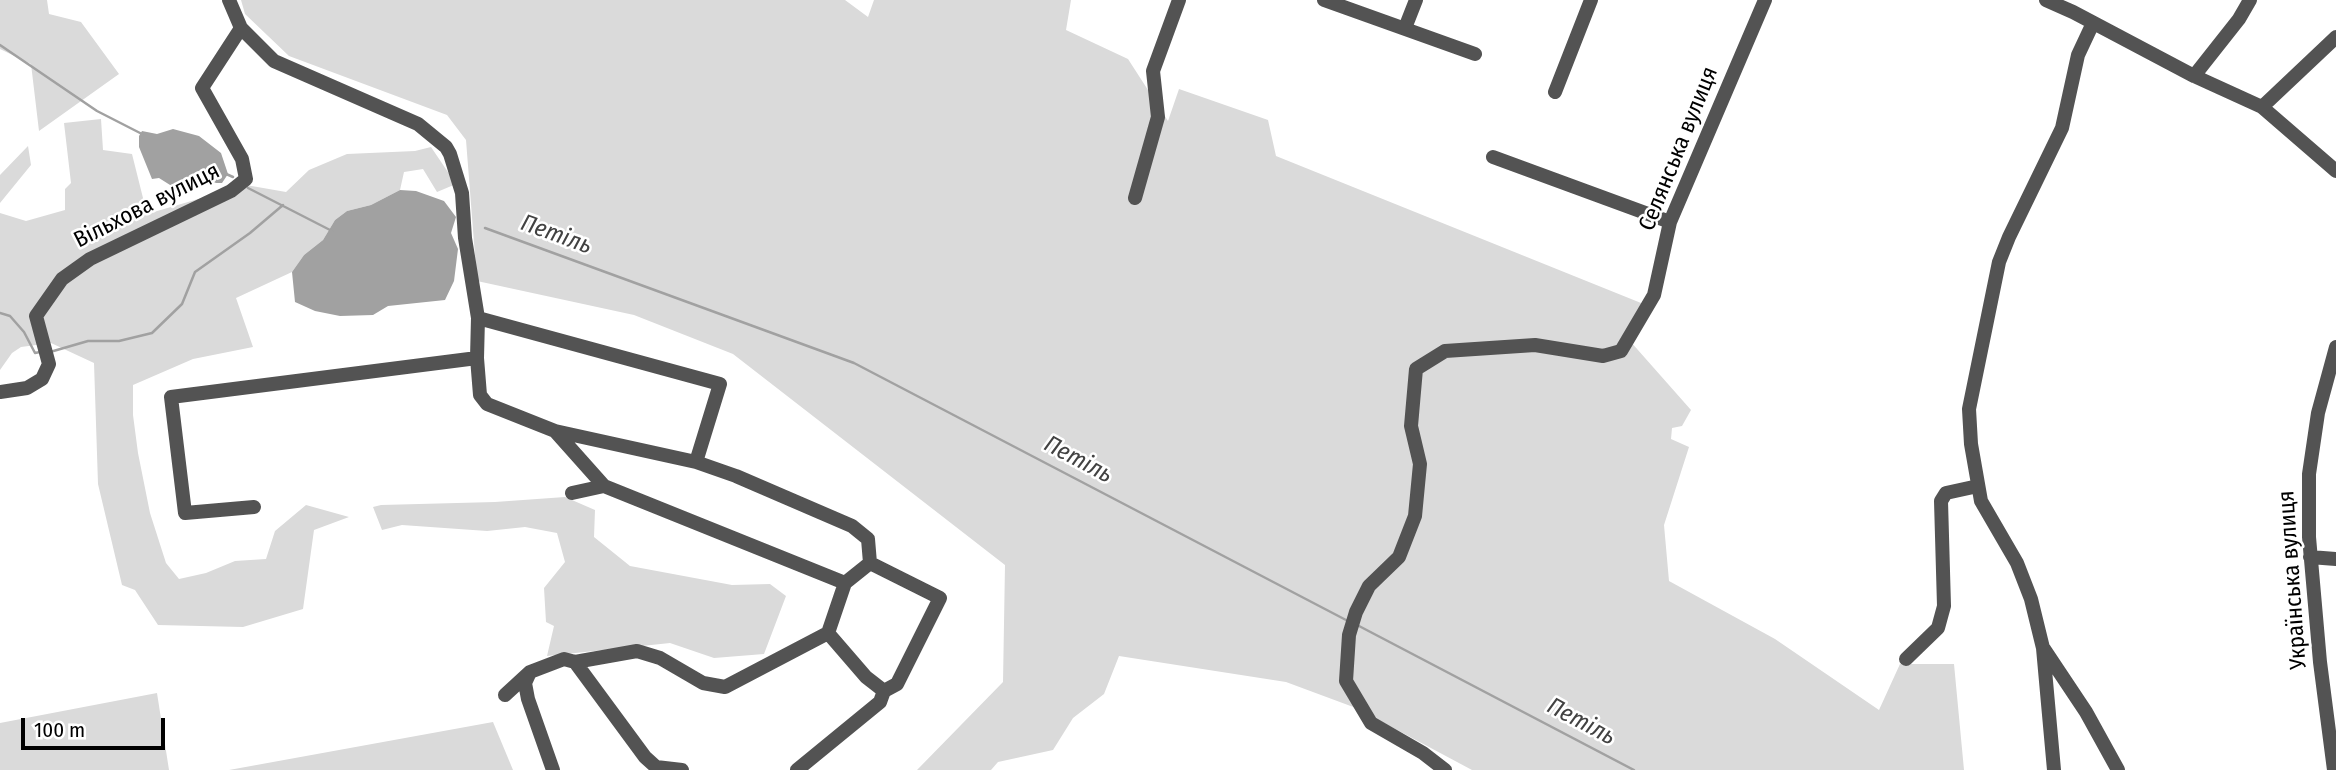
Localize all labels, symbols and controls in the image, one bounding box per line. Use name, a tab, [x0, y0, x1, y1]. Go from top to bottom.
street label: Селянська вулиця	[1634, 63, 1724, 235]
street label: Вільхова вулиця	[70, 157, 224, 255]
water label: Петіль	[517, 209, 595, 261]
water label: Петіль	[1039, 430, 1117, 490]
street label: Українська вулиця	[2273, 490, 2313, 670]
water label: Петіль	[1542, 692, 1620, 752]
scale bar	[24, 704, 168, 748]
text: 100 m	[34, 717, 85, 743]

